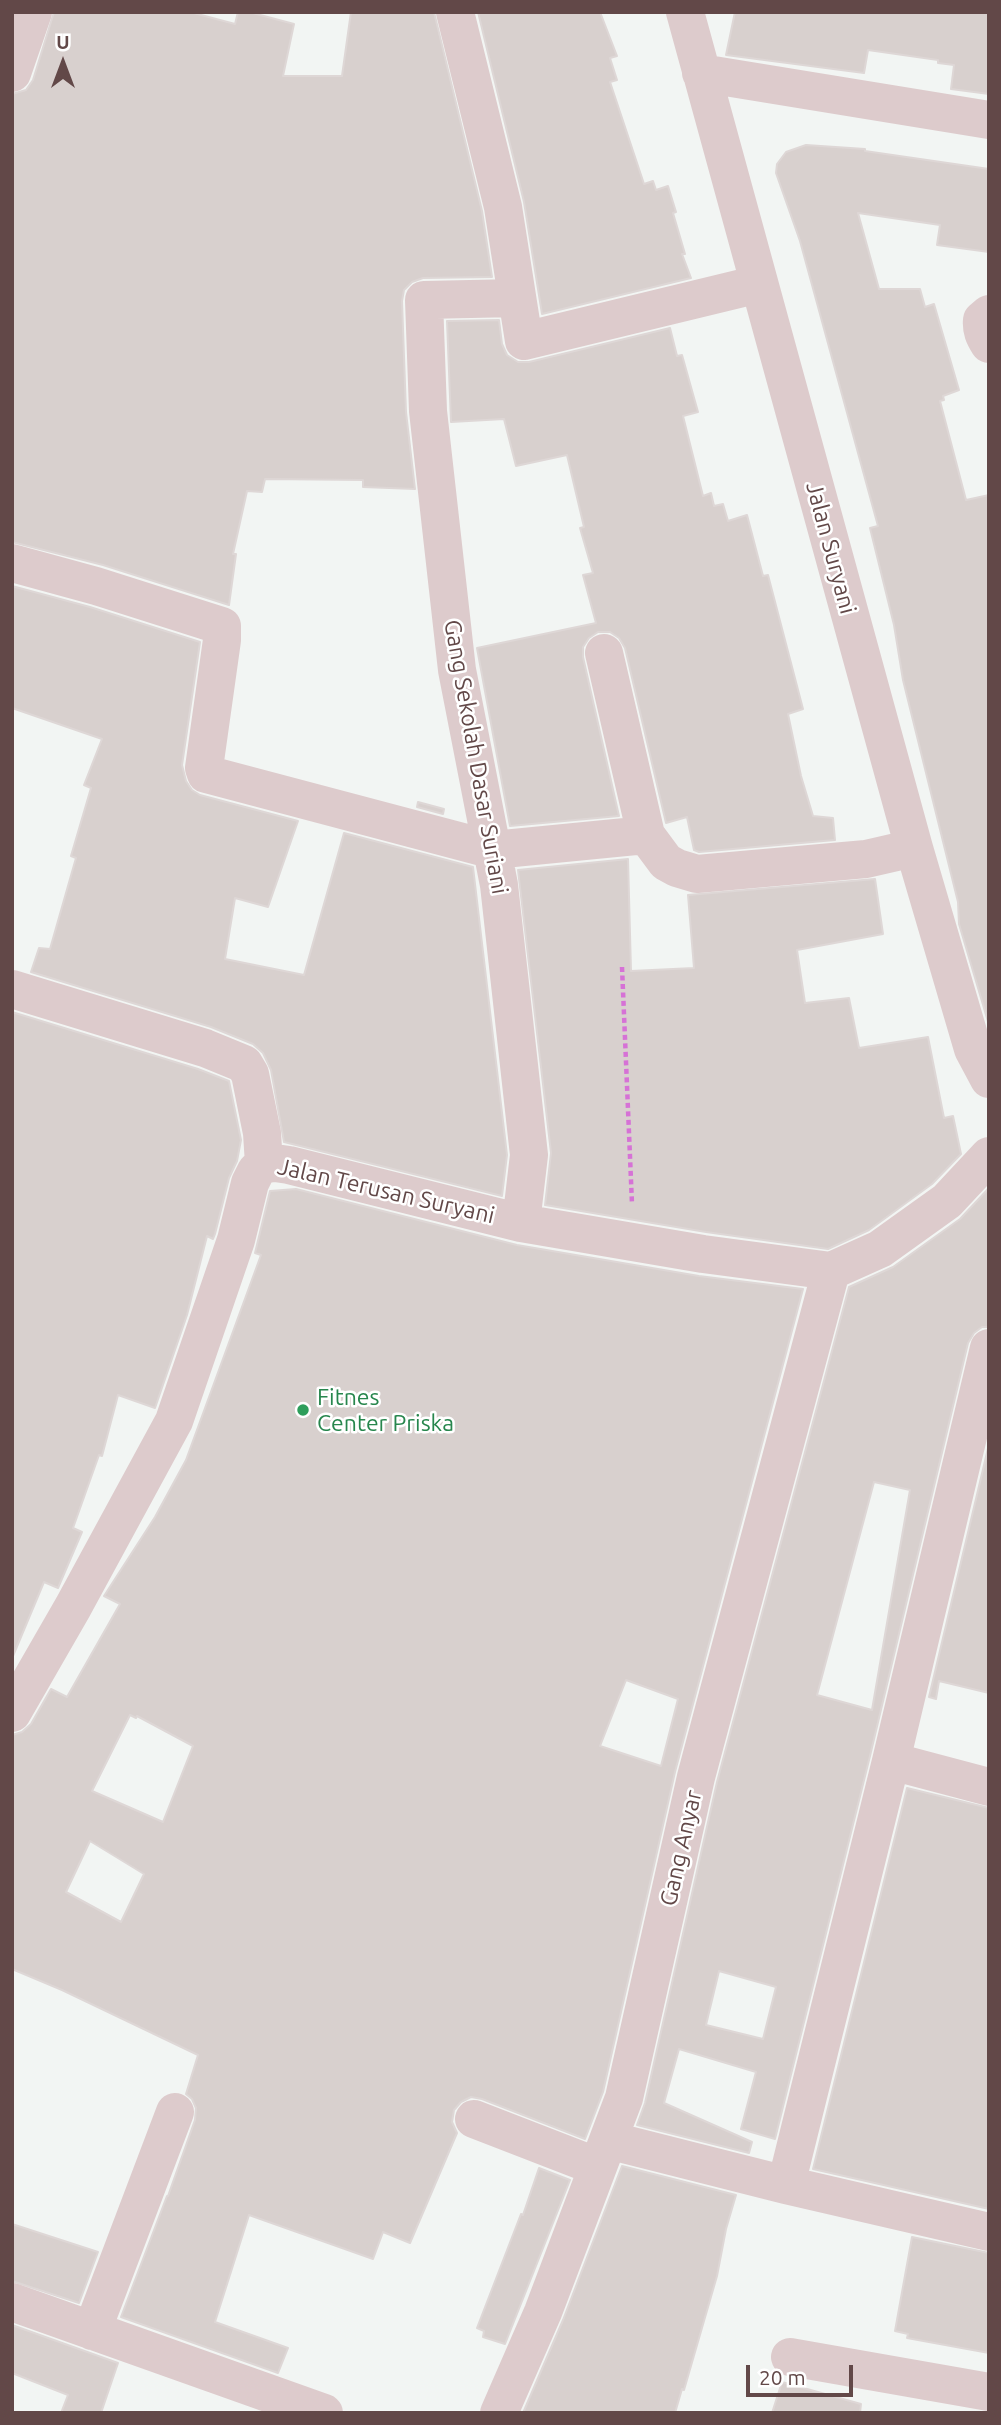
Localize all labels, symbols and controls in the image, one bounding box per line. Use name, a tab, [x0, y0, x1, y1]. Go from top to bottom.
north arrow	[28, 28, 98, 98]
text: U	[56, 31, 70, 53]
street label: Jalan Suryani	[800, 479, 862, 617]
street label: Gang Sekolah Dasar Suriani	[438, 618, 514, 896]
street label: Jalan Terusan Suryani	[275, 1153, 497, 1229]
place label: Fitnes Center Priska	[317, 1383, 454, 1437]
marker: Fitnes Center Priska	[295, 1402, 311, 1418]
street label: Gang Anyar	[654, 1787, 708, 1909]
scale bar	[749, 2352, 856, 2396]
text: 20 m	[759, 2365, 806, 2389]

